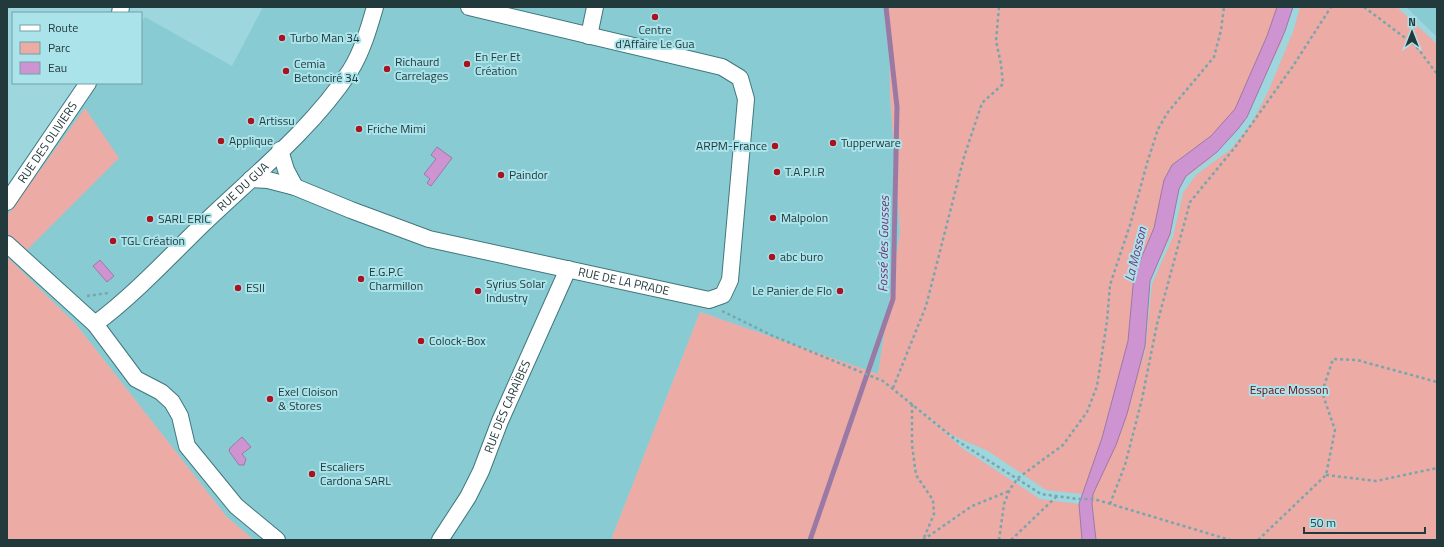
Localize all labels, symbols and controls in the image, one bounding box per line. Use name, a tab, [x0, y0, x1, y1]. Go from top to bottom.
legend	[12, 12, 142, 84]
marker: Centre d'Affaire Le Gua	[650, 12, 660, 22]
north arrow	[1392, 12, 1432, 52]
text: N	[1408, 14, 1416, 30]
text: Route	[48, 18, 78, 37]
place label: Centre d'Affaire Le Gua	[616, 20, 694, 53]
place label: Turbo Man 34	[290, 28, 360, 47]
marker: Turbo Man 34	[277, 33, 287, 43]
text: Parc	[48, 38, 70, 57]
place label: En Fer Et Création	[475, 47, 521, 80]
place label: Richaurd Carrelages	[395, 52, 449, 85]
place label: Cemia Betonciré 34	[294, 54, 359, 87]
text: Eau	[48, 58, 67, 77]
marker: En Fer Et Création	[462, 59, 472, 69]
marker: Richaurd Carrelages	[382, 64, 392, 74]
marker: Cemia Betonciré 34	[281, 66, 291, 76]
street label: RUE DES OLIVIERS	[13, 98, 82, 187]
place label: Artissu	[259, 111, 295, 130]
marker: Artissu	[246, 116, 256, 126]
place label: Friche Mimi	[367, 119, 426, 138]
marker: Friche Mimi	[354, 124, 364, 134]
place label: Applique	[229, 131, 273, 150]
place label: Tupperware	[841, 133, 901, 152]
marker: Applique	[216, 136, 226, 146]
place label: ARPM-France	[696, 136, 767, 155]
marker: Tupperware	[828, 138, 838, 148]
marker: ARPM-France	[770, 141, 780, 151]
street label: RUE DU GUA	[212, 157, 273, 215]
place label: T.A.P.I.R	[785, 162, 825, 181]
place label: Paindor	[509, 165, 548, 184]
marker: T.A.P.I.R	[772, 167, 782, 177]
marker: Paindor	[496, 170, 506, 180]
water label: Fossé des Gousses	[872, 194, 894, 292]
place label: Malpolon	[781, 208, 828, 227]
place label: SARL ERIC	[158, 209, 211, 228]
marker: Malpolon	[768, 213, 778, 223]
marker: SARL ERIC	[145, 214, 155, 224]
water label: La Mosson	[1119, 224, 1152, 283]
place label: TGL Création	[121, 231, 185, 250]
marker: TGL Création	[108, 236, 118, 246]
place label: abc buro	[780, 247, 823, 266]
marker: abc buro	[767, 252, 777, 262]
place label: E.G.P.C Charmillon	[369, 262, 423, 295]
street label: RUE DE LA PRADE	[576, 262, 672, 300]
marker: E.G.P.C Charmillon	[356, 274, 366, 284]
place label: Syrius Solar Industry	[486, 274, 545, 307]
place label: ESII	[246, 278, 265, 297]
place label: Le Panier de Flo	[752, 281, 832, 300]
marker: ESII	[233, 283, 243, 293]
marker: Syrius Solar Industry	[473, 286, 483, 296]
marker: Le Panier de Flo	[835, 286, 845, 296]
place label: Colock-Box	[429, 331, 486, 350]
marker: Colock-Box	[416, 336, 426, 346]
street label: RUE DES CARAÏBES	[479, 357, 535, 456]
park label: Espace Mosson	[1250, 380, 1328, 399]
place label: Exel Cloison & Stores	[278, 382, 338, 415]
marker: Exel Cloison & Stores	[265, 394, 275, 404]
place label: Escaliers Cardona SARL	[320, 457, 391, 490]
marker: Escaliers Cardona SARL	[307, 469, 317, 479]
scale bar	[1304, 509, 1425, 535]
text: 50 m	[1310, 513, 1336, 532]

